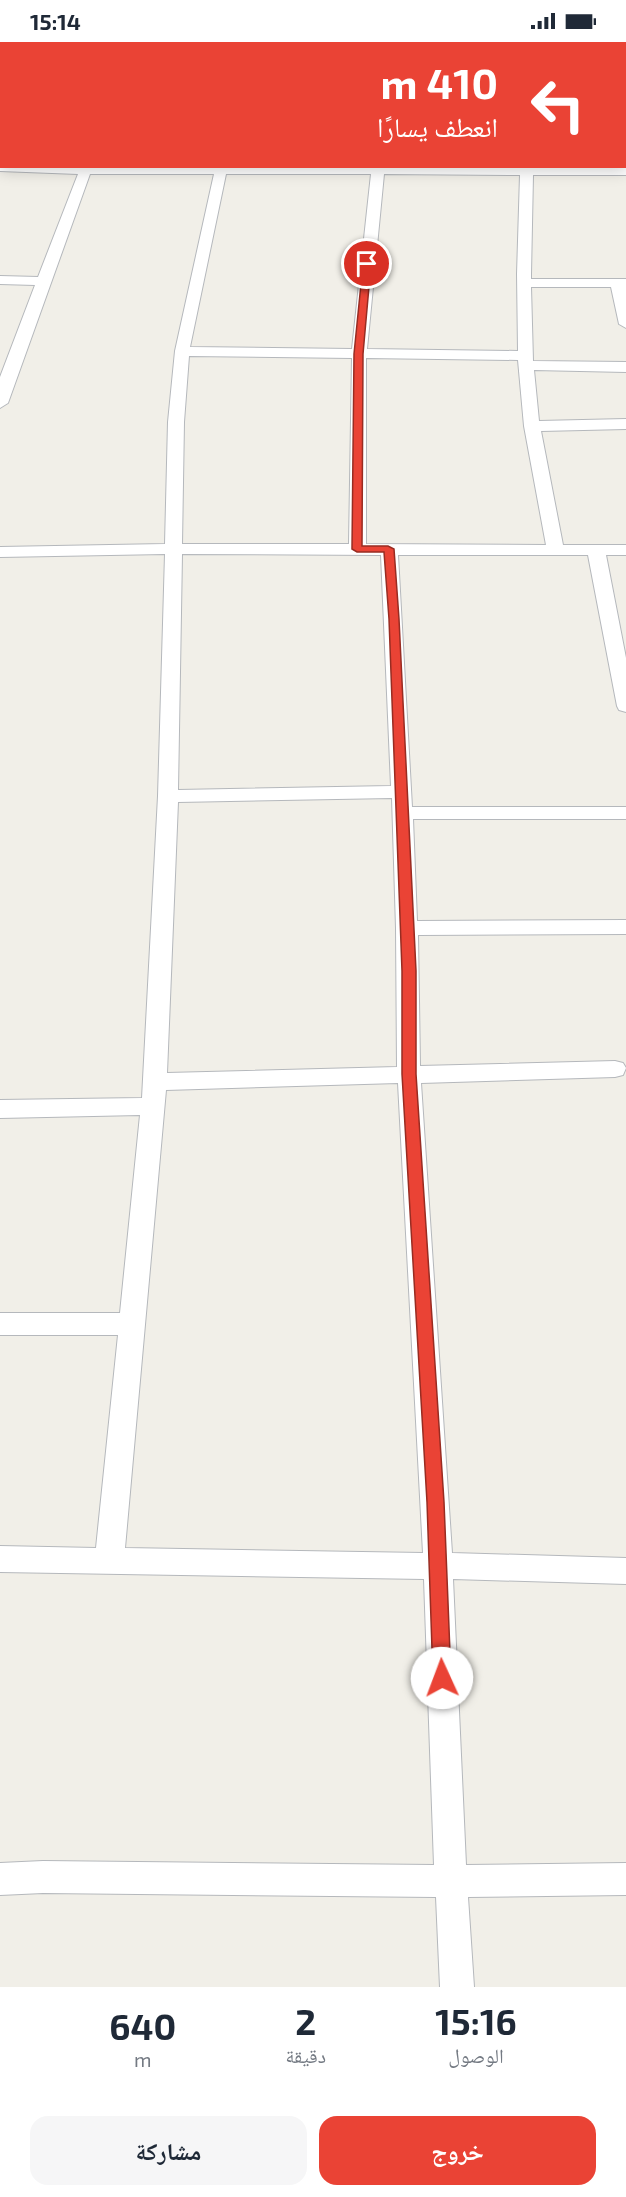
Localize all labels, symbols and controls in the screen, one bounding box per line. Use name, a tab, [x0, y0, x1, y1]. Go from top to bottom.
text: 15:14	[30, 8, 81, 34]
text: 410 m	[381, 57, 498, 107]
icon: left	[519, 66, 597, 144]
text: انعطف يسارًا	[377, 110, 498, 142]
pin	[341, 238, 392, 289]
icon: arrive	[350, 247, 383, 280]
position arrow	[410, 1646, 474, 1710]
text: 2	[295, 1999, 316, 2042]
text: 15:16	[435, 1999, 517, 2042]
text: 640	[109, 2004, 176, 2047]
text: دقيقة	[285, 2043, 326, 2067]
text: الوصول	[448, 2043, 504, 2067]
text: m	[134, 2047, 151, 2071]
button: مشاركة	[30, 2116, 307, 2185]
button: خروج	[319, 2116, 596, 2185]

